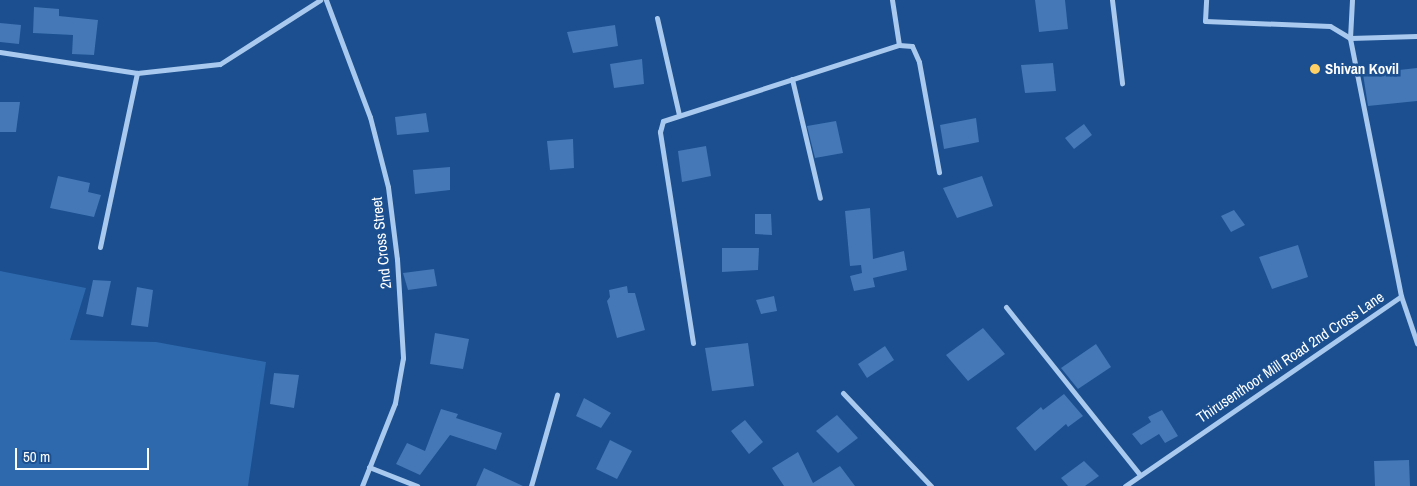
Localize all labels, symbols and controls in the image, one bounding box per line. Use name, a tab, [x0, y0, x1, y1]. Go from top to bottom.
place label: Shivan Kovil	[1325, 60, 1399, 78]
marker: Shivan Kovil	[1309, 63, 1321, 75]
street label: 2nd Cross Street	[367, 196, 395, 290]
street label: Thirusenthoor Mill Road 2nd Cross Lane	[1193, 287, 1387, 427]
scale bar	[18, 438, 151, 470]
text: 50 m	[23, 446, 50, 467]

